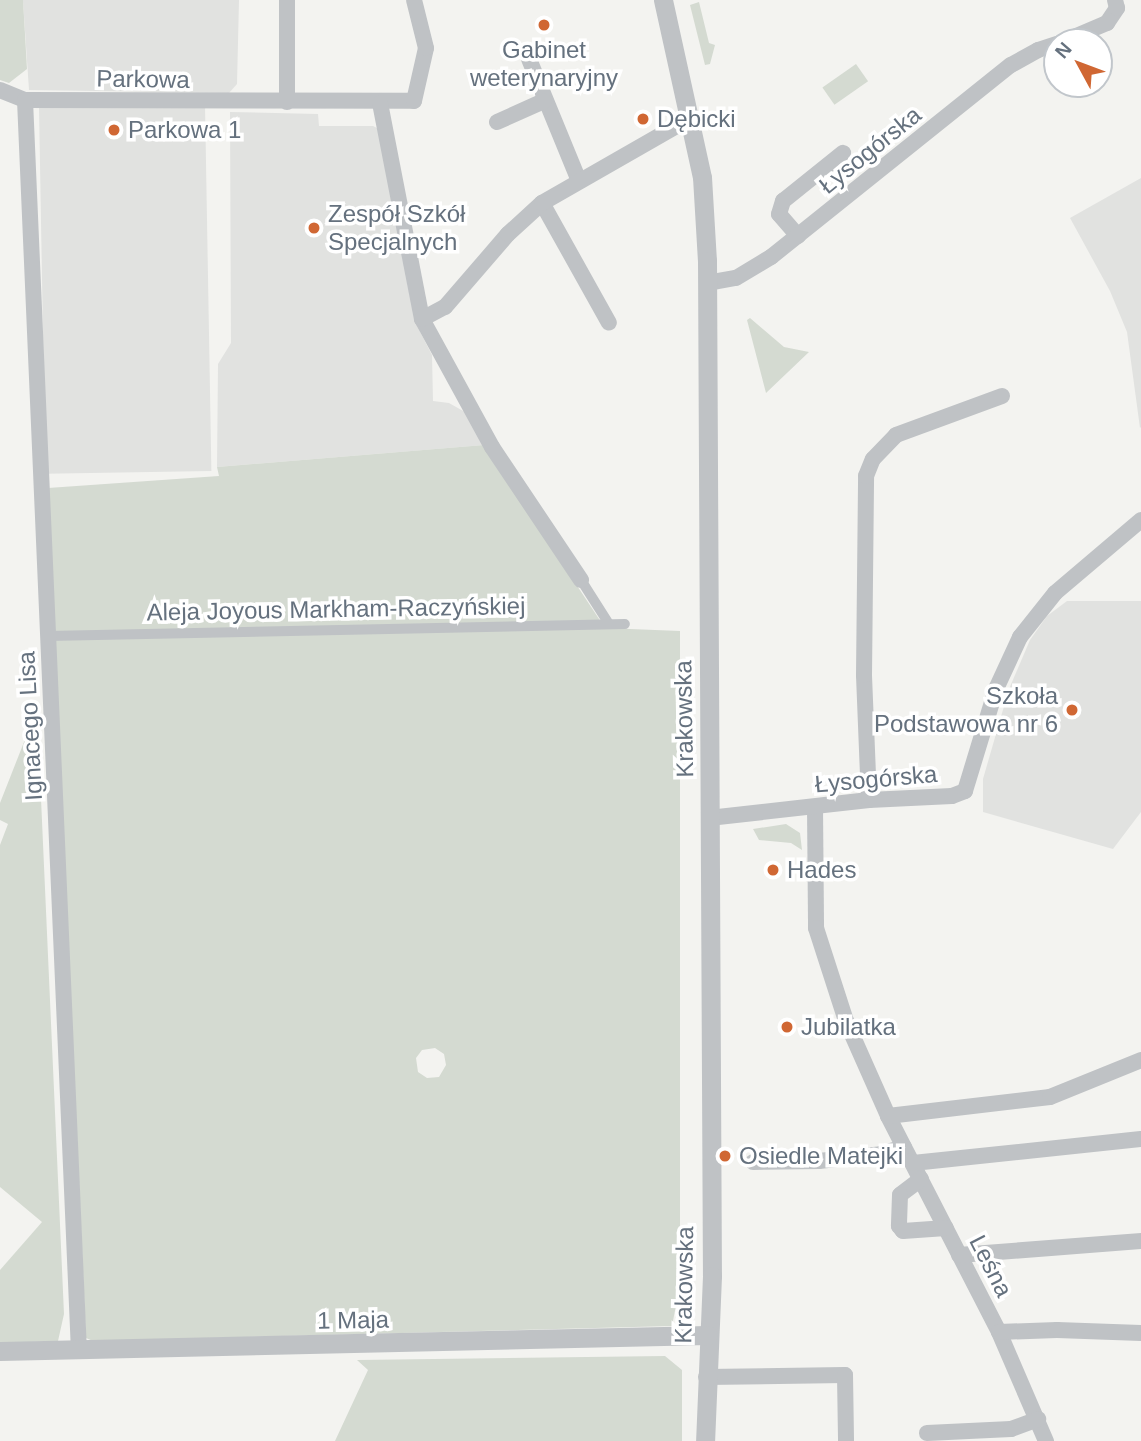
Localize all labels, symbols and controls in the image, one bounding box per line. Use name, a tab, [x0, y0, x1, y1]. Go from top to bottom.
marker: Gabinet weterynaryjny	[536, 17, 552, 33]
north arrow	[1043, 28, 1113, 98]
place label: Gabinet weterynaryjny	[470, 36, 618, 92]
text: N	[1051, 38, 1076, 62]
street label: Parkowa	[96, 64, 190, 94]
street label: Łysogórska	[813, 100, 927, 200]
place label: Dębicki	[657, 105, 736, 133]
marker: Dębicki	[635, 111, 651, 127]
place label: Parkowa 1	[128, 116, 241, 144]
marker: Parkowa 1	[106, 122, 122, 138]
place label: Zespół Szkół Specjalnych	[328, 200, 465, 256]
marker: Zespół Szkół Specjalnych	[306, 220, 322, 236]
street label: Aleja Joyous Markham-Raczyńskiej	[146, 591, 526, 627]
street label: Ignacego Lisa	[12, 651, 48, 801]
street label: Krakowska	[669, 660, 699, 778]
place label: Szkoła Podstawowa nr 6	[874, 682, 1058, 738]
marker: Szkoła Podstawowa nr 6	[1064, 702, 1080, 718]
street label: Łysogórska	[814, 759, 938, 799]
place label: Hades	[787, 856, 856, 884]
marker: Hades	[765, 862, 781, 878]
place label: Jubilatka	[801, 1013, 896, 1041]
marker: Jubilatka	[779, 1019, 795, 1035]
place label: Osiedle Matejki	[739, 1142, 903, 1170]
marker: Osiedle Matejki	[717, 1148, 733, 1164]
street label: Krakowska	[669, 1226, 699, 1344]
street label: Leśna	[963, 1230, 1019, 1302]
street label: 1 Maja	[317, 1305, 389, 1335]

